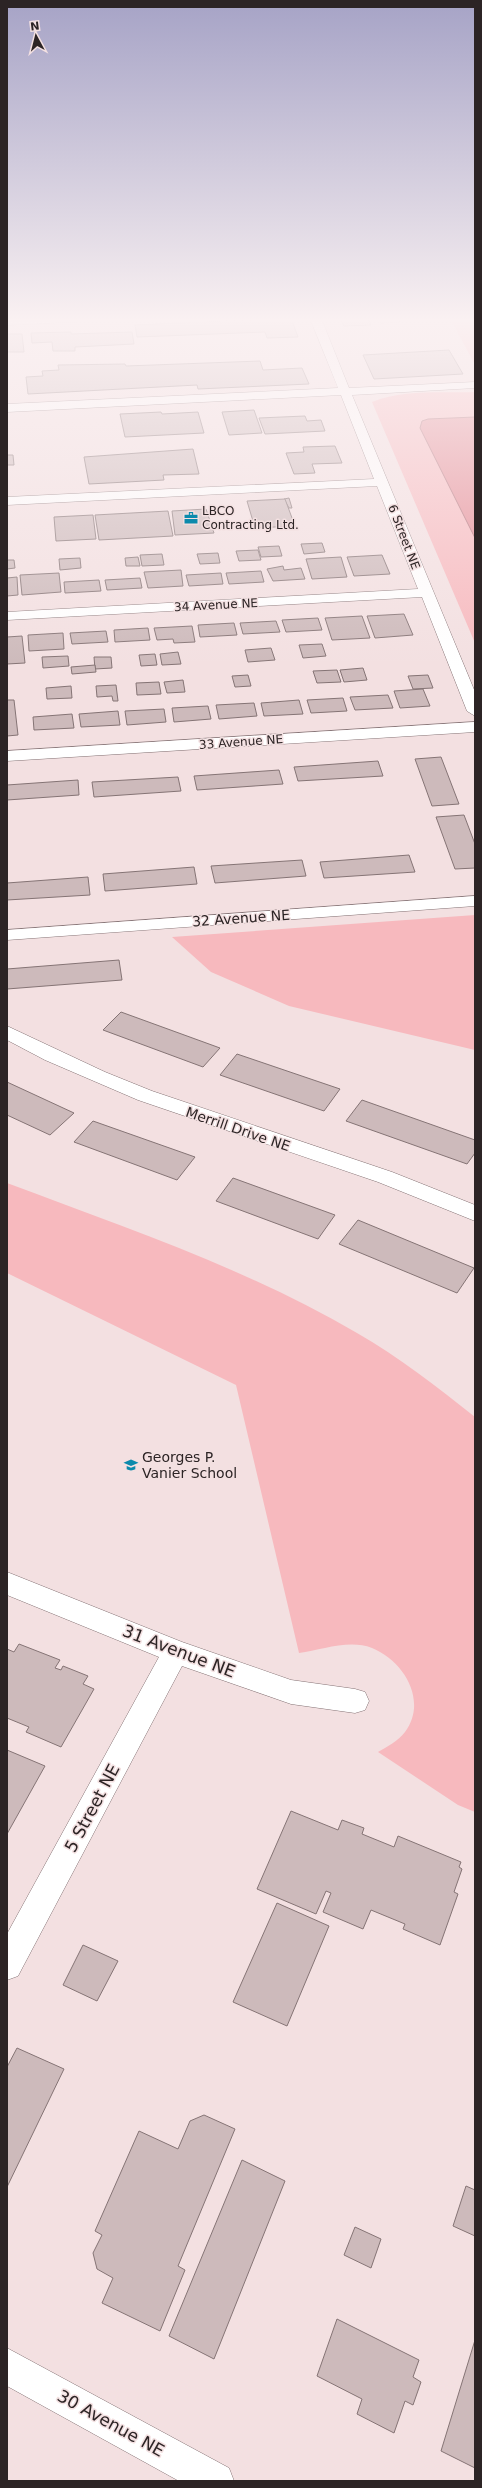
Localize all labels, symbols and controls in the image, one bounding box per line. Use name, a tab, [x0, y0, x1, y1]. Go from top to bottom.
north arrow	[16, 16, 56, 56]
text: N	[29, 20, 40, 34]
street label: 6 Street NE	[385, 503, 423, 571]
place label: LBCO Contracting Ltd.	[202, 504, 299, 532]
office icon: LBCO Contracting Ltd.	[183, 510, 199, 526]
street label: 34 Avenue NE	[174, 596, 258, 614]
street label: 33 Avenue NE	[199, 732, 283, 752]
street label: 32 Avenue NE	[192, 907, 290, 929]
street label: Merrill Drive NE	[184, 1104, 292, 1154]
place label: Georges P. Vanier School	[142, 1449, 237, 1481]
school or university icon: Georges P. Vanier School	[123, 1457, 139, 1473]
street label: 31 Avenue NE	[120, 1620, 238, 1682]
street label: 5 Street NE	[60, 1761, 124, 1855]
street label: 30 Avenue NE	[54, 2385, 168, 2461]

